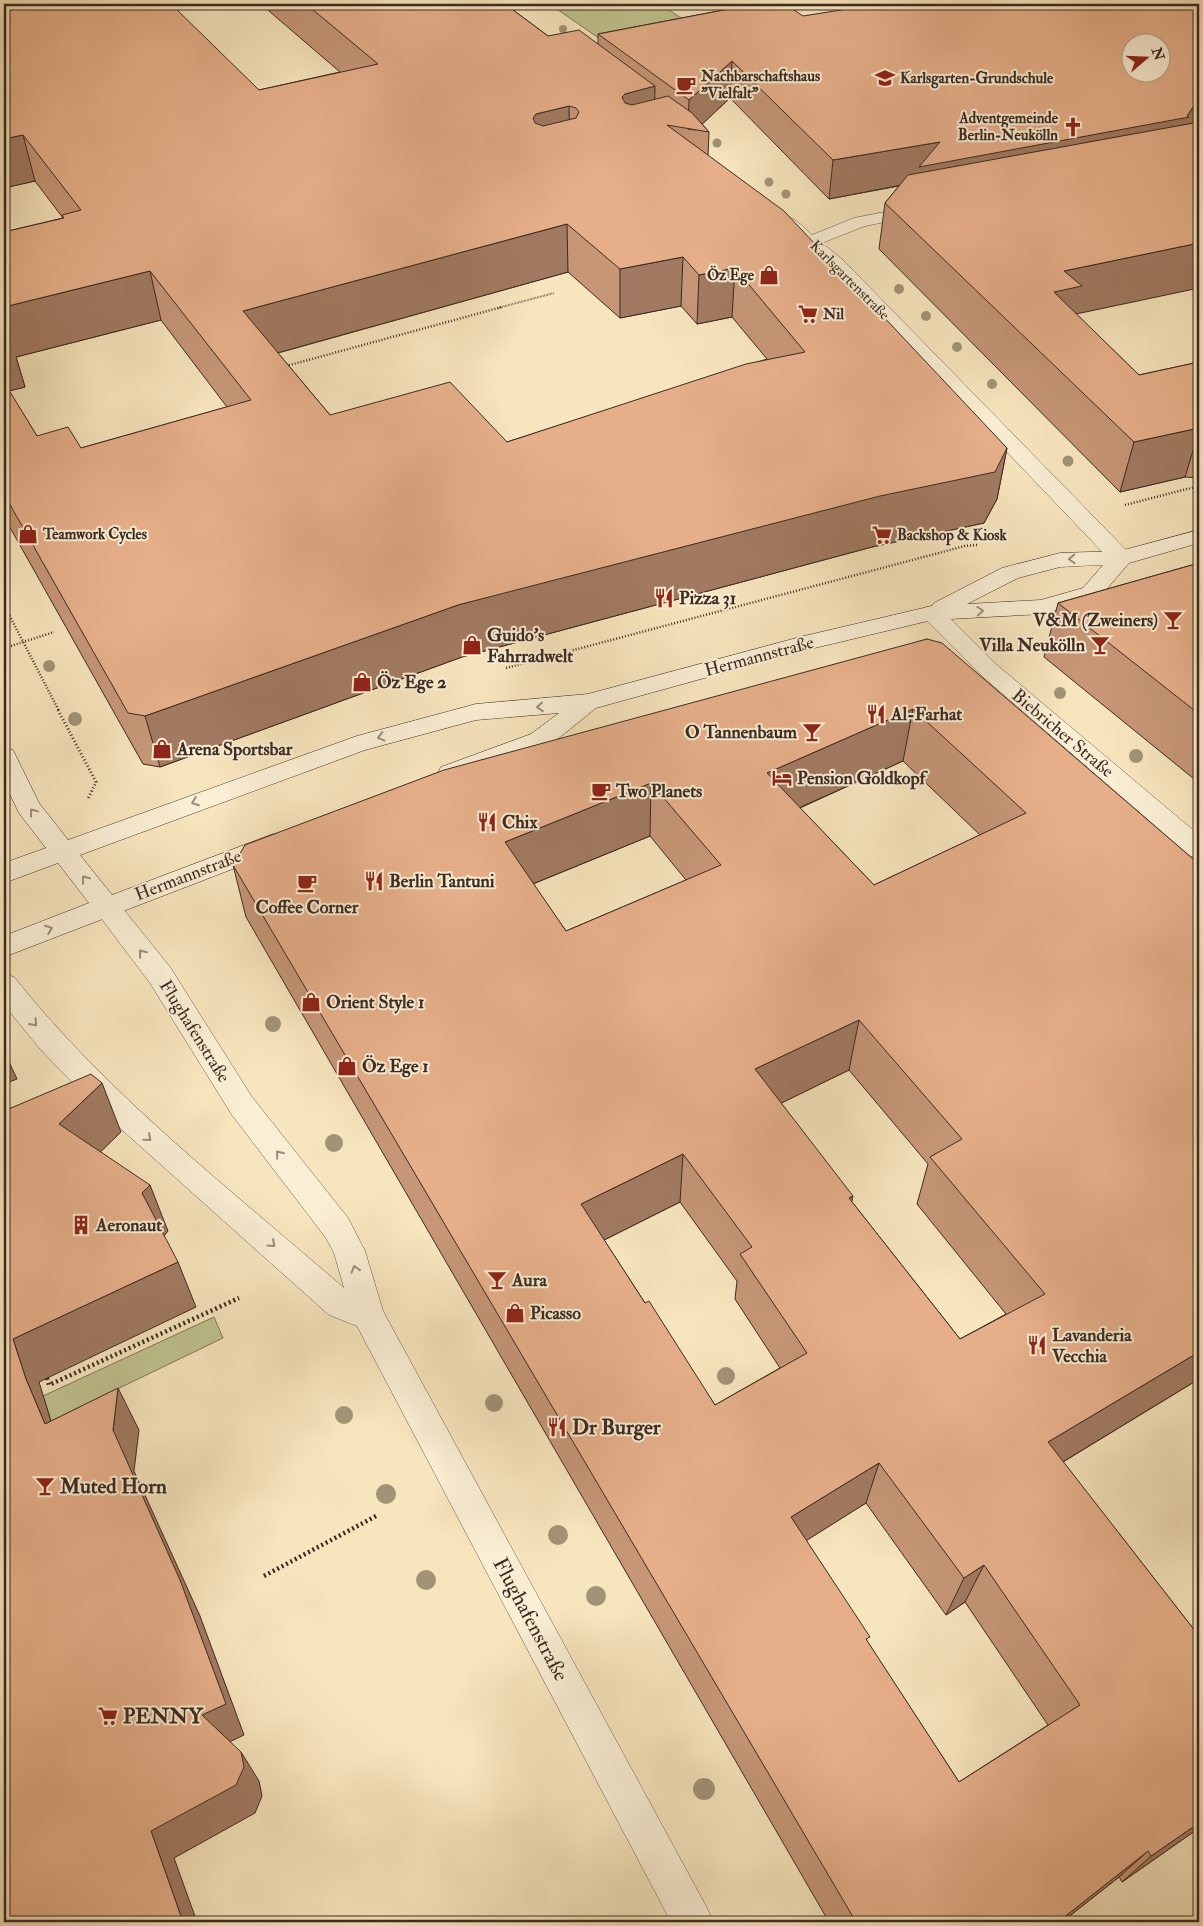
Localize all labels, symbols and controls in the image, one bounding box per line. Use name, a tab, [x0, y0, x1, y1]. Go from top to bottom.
north arrow	[1120, 32, 1170, 82]
text: N	[1147, 44, 1168, 63]
place label: Nachbarschaftshaus "Vielfalt"	[700, 67, 820, 103]
school or university icon: Karlsgarten-Grundschule	[874, 67, 896, 89]
place label: Karlsgarten-Grundschule	[900, 69, 1054, 89]
cafe icon: Nachbarschaftshaus "Vielfalt"	[675, 74, 697, 96]
place label: Adventgemeinde Berlin-Neukölln	[958, 109, 1059, 145]
church icon: Adventgemeinde Berlin-Neukölln	[1062, 116, 1084, 138]
street label: Karlsgartenstraße	[806, 236, 894, 324]
shop icon: Öz Ege	[758, 264, 780, 286]
place label: Öz Ege	[707, 265, 755, 286]
supermarket icon: Nil	[797, 303, 819, 325]
place label: Nil	[822, 305, 844, 324]
shop icon: Teamwork Cycles	[17, 523, 39, 545]
supermarket icon: Backshop & Kiosk	[871, 524, 893, 546]
place label: Teamwork Cycles	[42, 525, 147, 545]
place label: Backshop & Kiosk	[897, 526, 1007, 546]
one-way arrow	[1068, 554, 1076, 565]
restaurant icon: Pizza 31	[653, 587, 675, 609]
place label: Pizza 31	[679, 587, 736, 610]
one-way arrow	[976, 605, 984, 616]
place label: V&M (Zweiners)	[1032, 609, 1158, 632]
bar icon: V&M (Zweiners)	[1162, 609, 1184, 631]
place label: Guido's Fahrradwelt	[487, 624, 573, 668]
street label: Hermannstraße	[702, 631, 817, 682]
shop icon: Guido's Fahrradwelt	[461, 634, 483, 656]
place label: Villa Neukölln	[978, 634, 1086, 657]
bar icon: Villa Neukölln	[1089, 634, 1111, 656]
shop icon: Öz Ege 2	[351, 671, 373, 693]
place label: Öz Ege 2	[377, 671, 446, 694]
street label: Biebricher Straße	[1007, 684, 1119, 783]
one-way arrow	[535, 701, 543, 712]
restaurant icon: Al-Farhat	[865, 703, 887, 725]
place label: Al-Farhat	[890, 703, 962, 726]
place label: O Tannenbaum	[685, 721, 798, 744]
bar icon: O Tannenbaum	[801, 721, 823, 743]
one-way arrow	[377, 732, 385, 742]
shop icon: Arena Sportsbar	[151, 738, 173, 760]
place label: Arena Sportsbar	[176, 738, 293, 761]
hotel icon: Pension Goldkopf	[771, 767, 793, 789]
place label: Pension Goldkopf	[797, 767, 929, 790]
cafe icon: Two Planets	[590, 780, 612, 802]
place label: Two Planets	[615, 780, 702, 803]
one-way arrow	[191, 796, 200, 806]
one-way arrow	[30, 809, 38, 818]
restaurant icon: Chix	[476, 811, 498, 833]
place label: Chix	[502, 811, 538, 834]
street label: Hermannstraße	[132, 844, 245, 906]
restaurant icon: Berlin Tantuni	[363, 870, 385, 892]
place label: Berlin Tantuni	[389, 870, 495, 893]
cafe icon: Coffee Corner	[296, 872, 318, 894]
one-way arrow	[82, 876, 90, 885]
place label: Coffee Corner	[255, 896, 359, 919]
one-way arrow	[44, 925, 53, 935]
one-way arrow	[140, 950, 148, 959]
street label: Flughafenstraße	[154, 976, 236, 1087]
shop icon: Orient Style 1	[300, 991, 322, 1013]
place label: Orient Style 1	[326, 991, 424, 1014]
one-way arrow	[28, 1017, 37, 1026]
shop icon: Öz Ege 1	[336, 1055, 358, 1077]
place label: Öz Ege 1	[362, 1055, 429, 1078]
one-way arrow	[143, 1132, 152, 1141]
one-way arrow	[276, 1151, 284, 1160]
building icon: Aeronaut	[70, 1214, 92, 1236]
place label: Aeronaut	[95, 1214, 162, 1237]
one-way arrow	[266, 1238, 275, 1247]
one-way arrow	[350, 1265, 360, 1273]
bar icon: Aura	[486, 1269, 508, 1291]
place label: Aura	[511, 1269, 547, 1292]
shop icon: Picasso	[504, 1302, 526, 1324]
place label: Picasso	[530, 1302, 581, 1325]
place label: Lavanderia Vecchia	[1051, 1324, 1132, 1368]
restaurant icon: Lavanderia Vecchia	[1026, 1334, 1048, 1356]
place label: Dr Burger	[572, 1414, 662, 1441]
restaurant icon: Dr Burger	[546, 1416, 568, 1438]
place label: Muted Horn	[59, 1473, 167, 1500]
bar icon: Muted Horn	[34, 1475, 56, 1497]
street label: Flughafenstraße	[487, 1553, 575, 1686]
place label: PENNY	[123, 1703, 204, 1730]
supermarket icon: PENNY	[97, 1705, 119, 1727]

